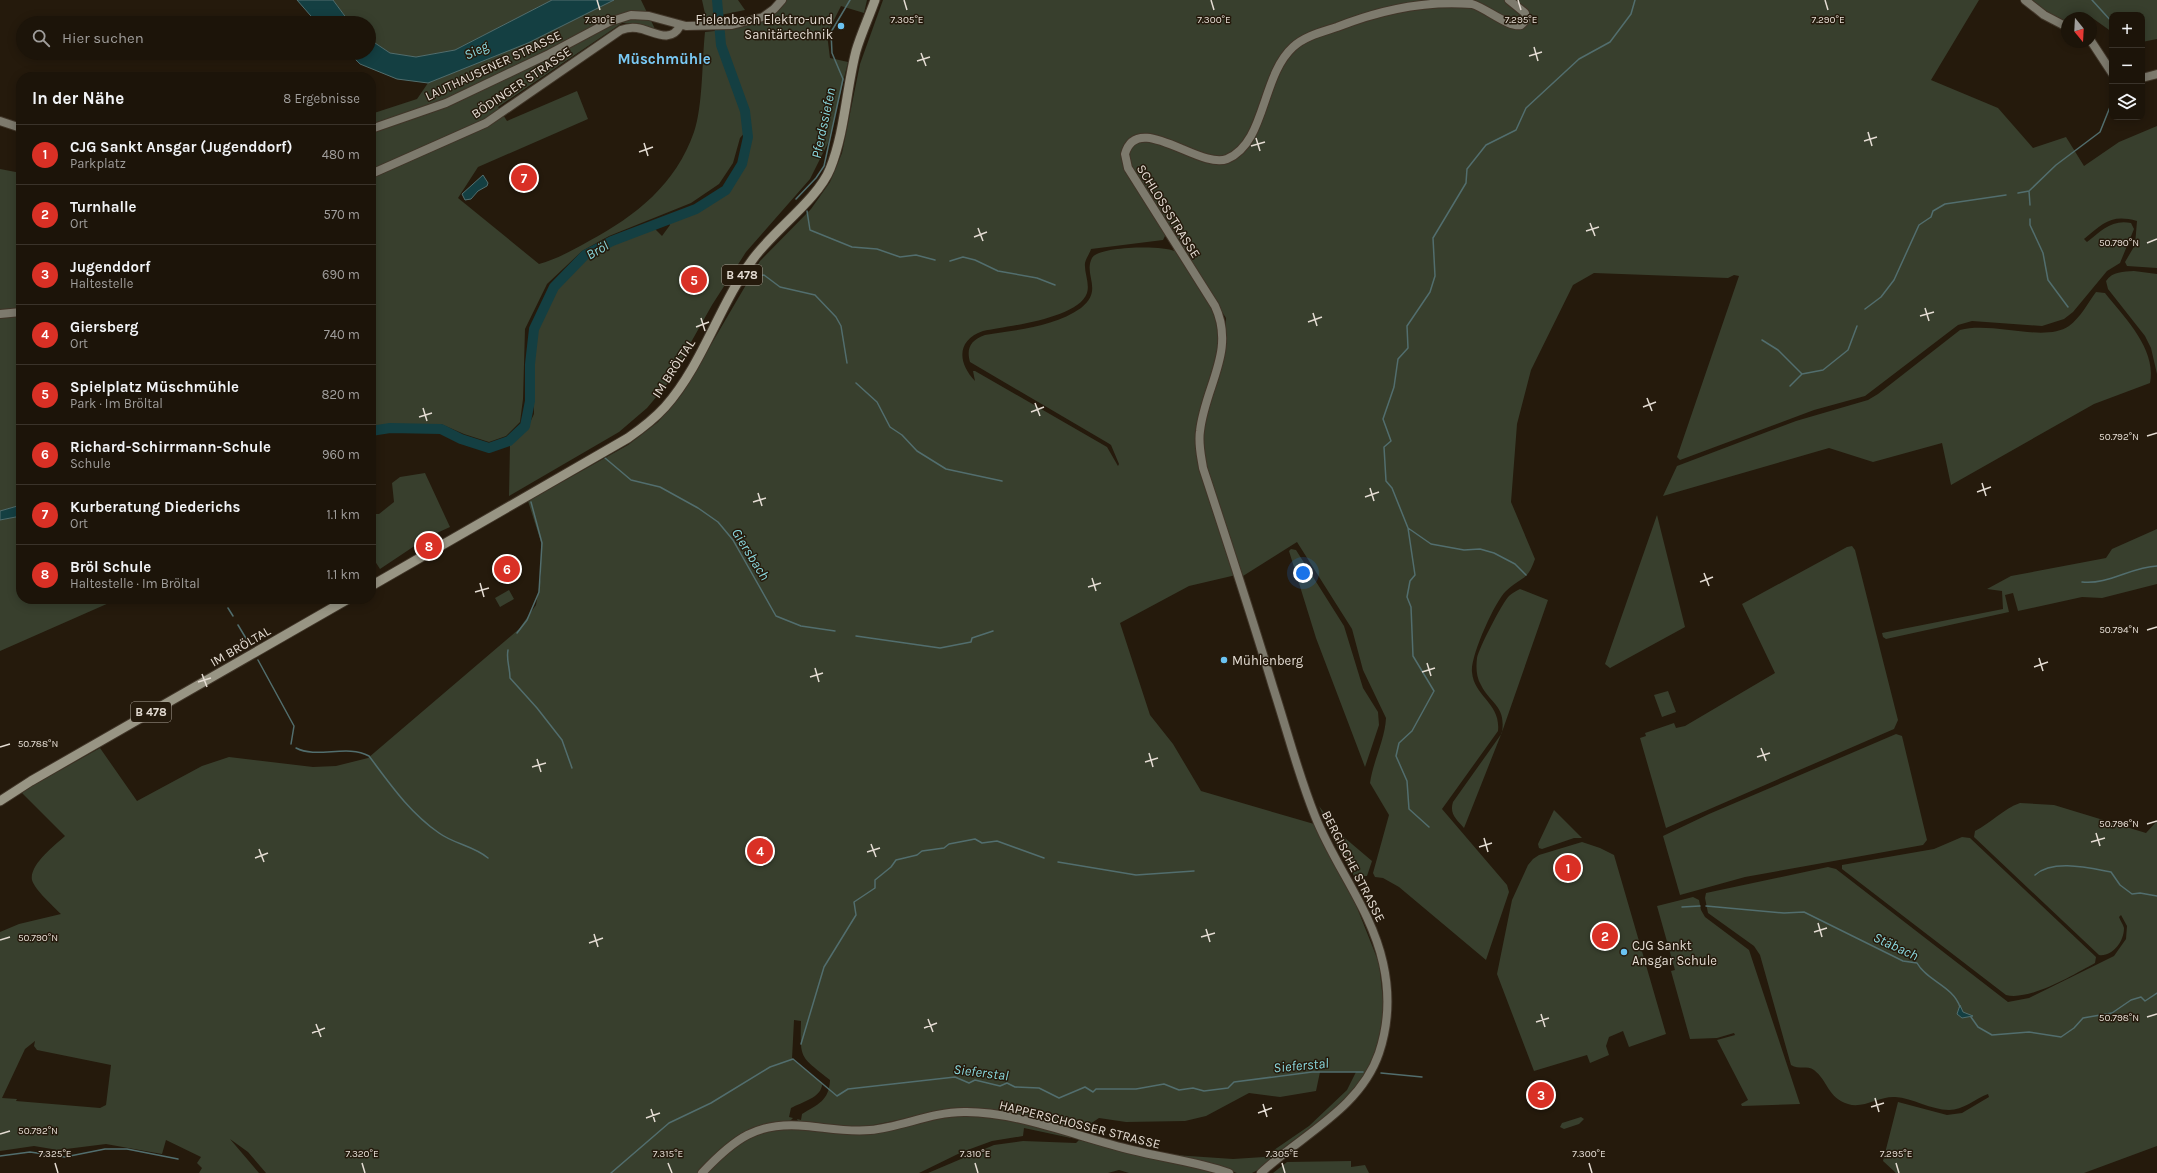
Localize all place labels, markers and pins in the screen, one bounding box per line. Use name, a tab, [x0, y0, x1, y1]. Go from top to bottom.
place label: Fielenbach Elektro-und Sanitärtechnik	[695, 12, 833, 42]
marker: Fielenbach Elektro-und Sanitärtechnik	[836, 21, 846, 31]
pin: 7	[511, 163, 537, 193]
pin: 5	[681, 265, 707, 295]
pin: 8	[416, 531, 442, 561]
pin: 6	[494, 554, 520, 584]
place label: Mühlenberg	[1232, 653, 1304, 668]
marker: Mühlenberg	[1219, 655, 1229, 665]
pin: 4	[747, 836, 773, 866]
pin: 1	[1555, 853, 1581, 883]
pin: 2	[1592, 921, 1618, 951]
place label: CJG Sankt Ansgar Schule	[1632, 938, 1717, 968]
marker: CJG Sankt Ansgar Schule	[1619, 947, 1629, 957]
pin: 3	[1528, 1080, 1554, 1110]

